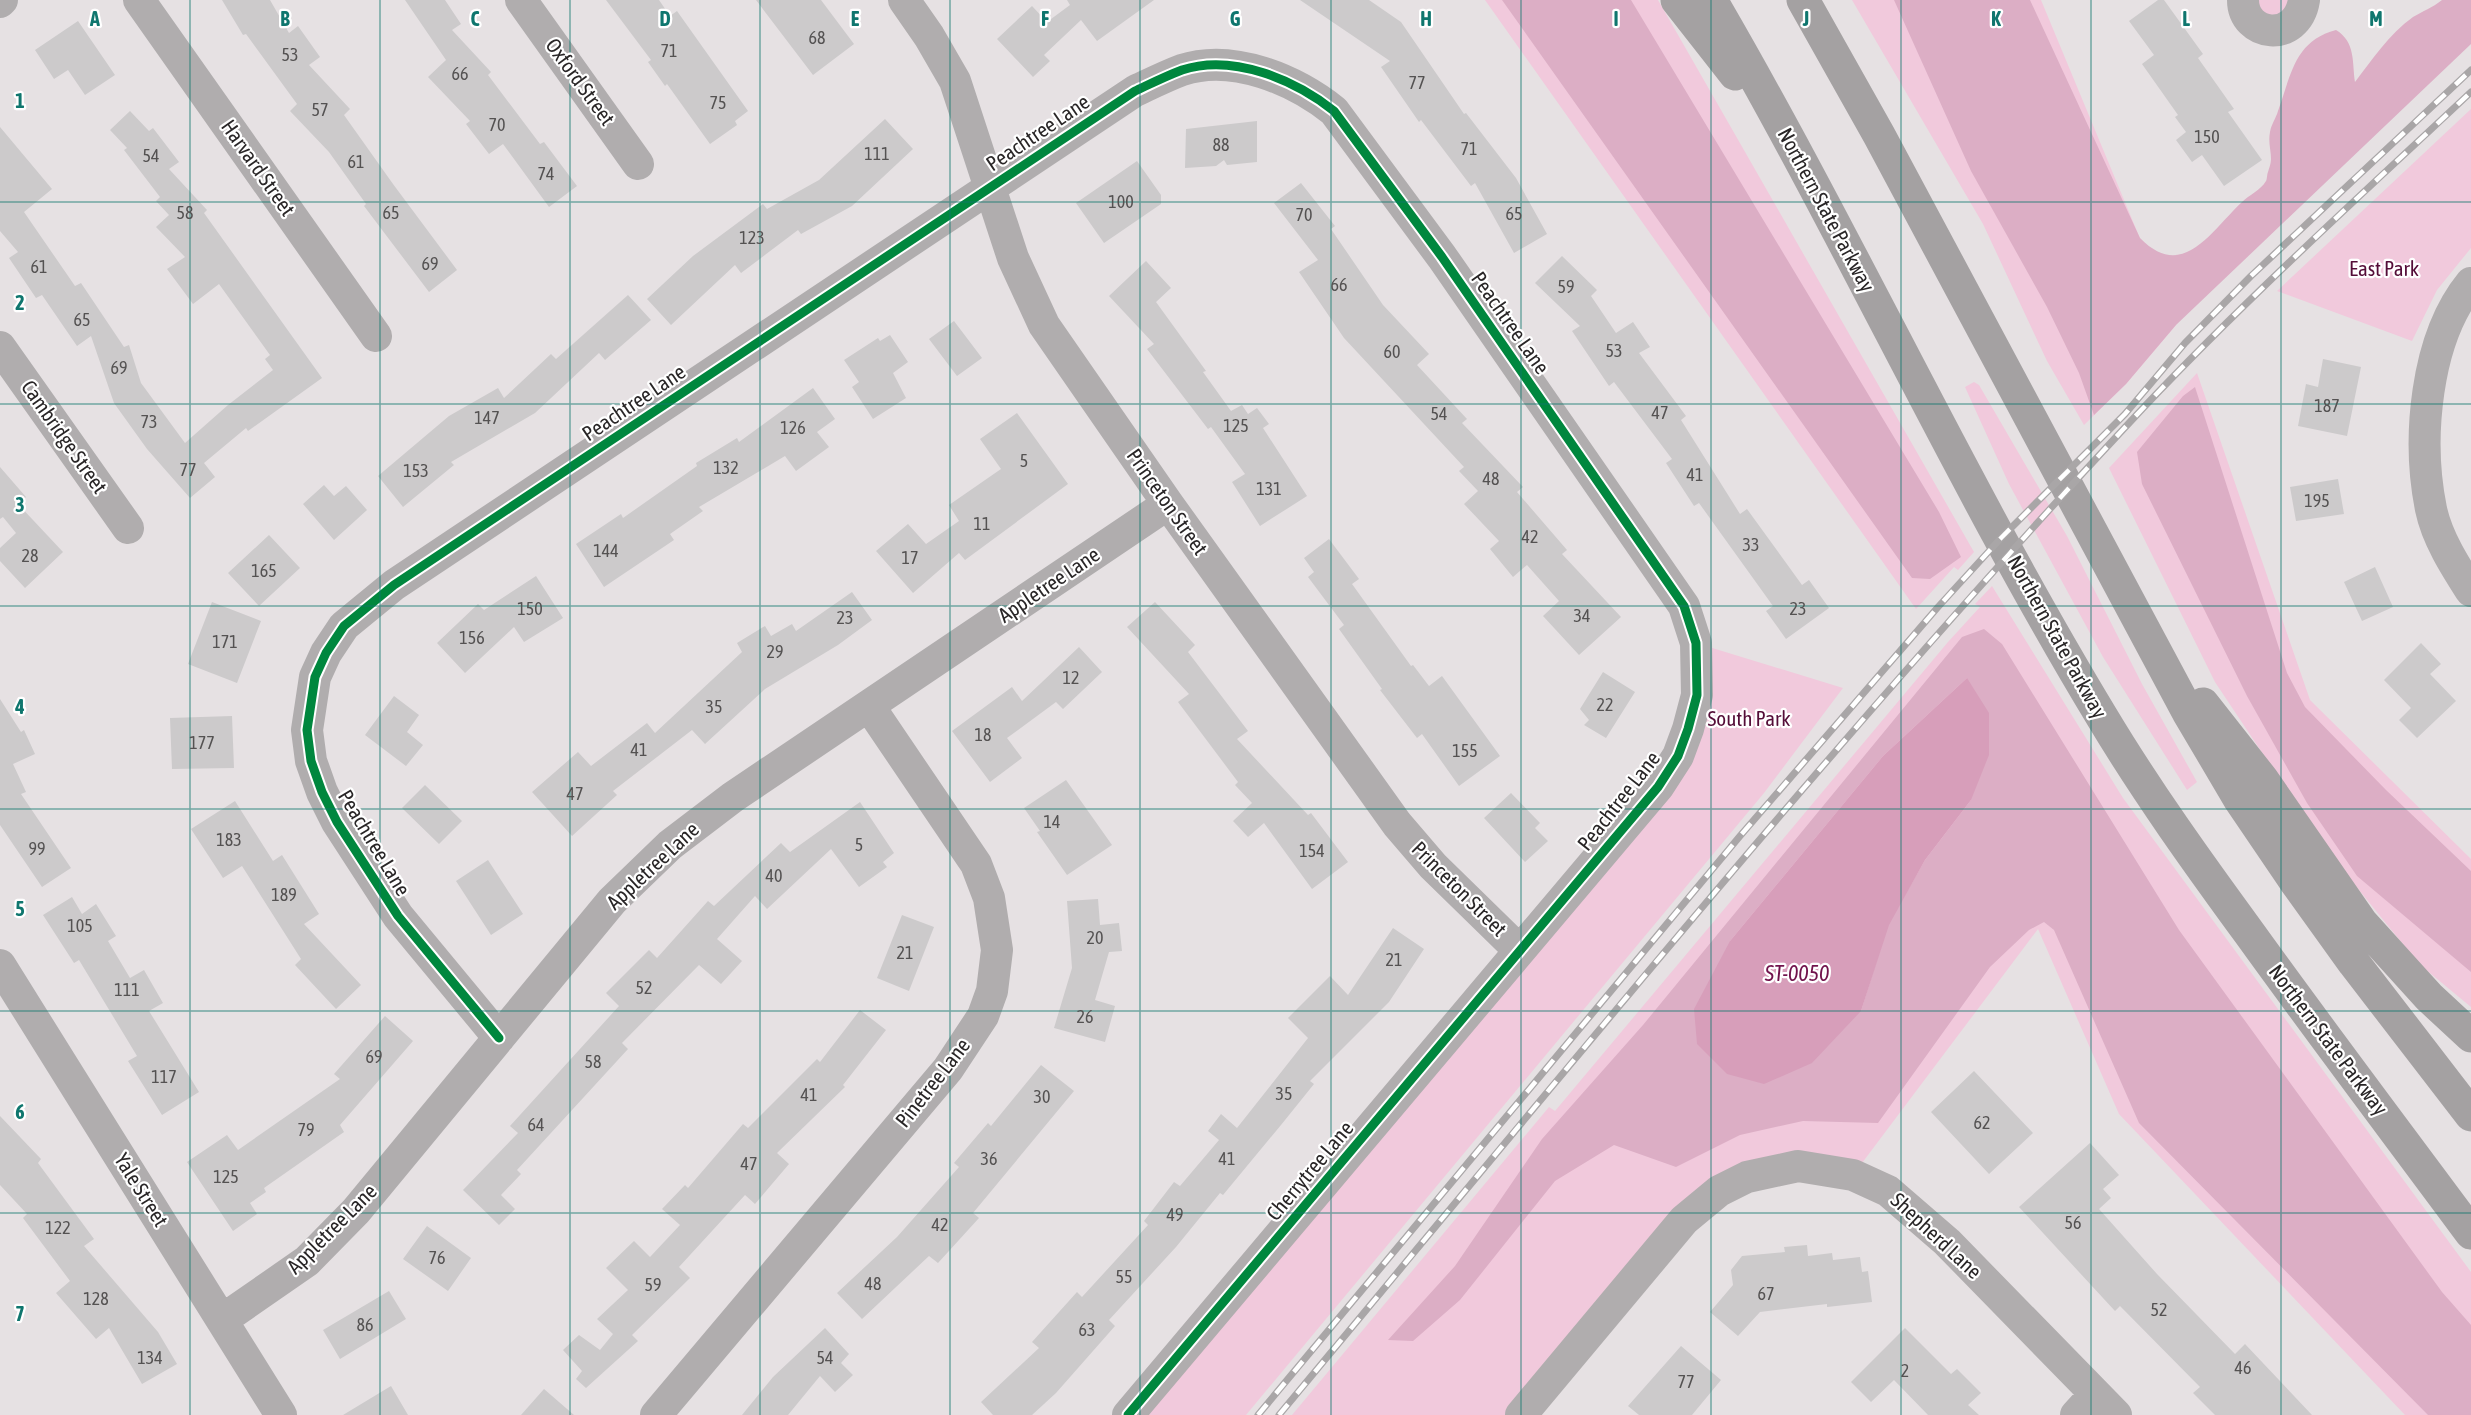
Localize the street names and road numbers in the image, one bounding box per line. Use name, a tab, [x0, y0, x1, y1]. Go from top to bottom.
street label: Oxford Street	[541, 33, 620, 130]
street label: Peachtree Lane	[981, 89, 1093, 175]
street label: Harvard Street	[217, 115, 301, 220]
street label: Northern State Parkway	[1774, 124, 1880, 296]
street label: Peachtree Lane	[1467, 267, 1555, 378]
street label: Peachtree Lane	[577, 359, 689, 445]
street label: Cambridge Street	[17, 375, 113, 498]
street label: Princeton Street	[1123, 444, 1213, 559]
street label: Appletree Lane	[993, 542, 1104, 627]
street label: Northern State Parkway	[2003, 551, 2113, 722]
street label: Peachtree Lane	[1572, 746, 1664, 855]
street label: Peachtree Lane	[334, 785, 416, 900]
street label: Appletree Lane	[601, 817, 703, 914]
street label: Princeton Street	[1408, 836, 1512, 940]
street label: Northern State Parkway	[2264, 960, 2393, 1120]
street label: Pinetree Lane	[890, 1033, 974, 1132]
street label: Cherrytree Lane	[1261, 1116, 1358, 1225]
street label: Yale Street	[110, 1148, 174, 1230]
street label: Appletree Lane	[282, 1179, 381, 1278]
street label: Shepherd Lane	[1886, 1187, 1987, 1283]

